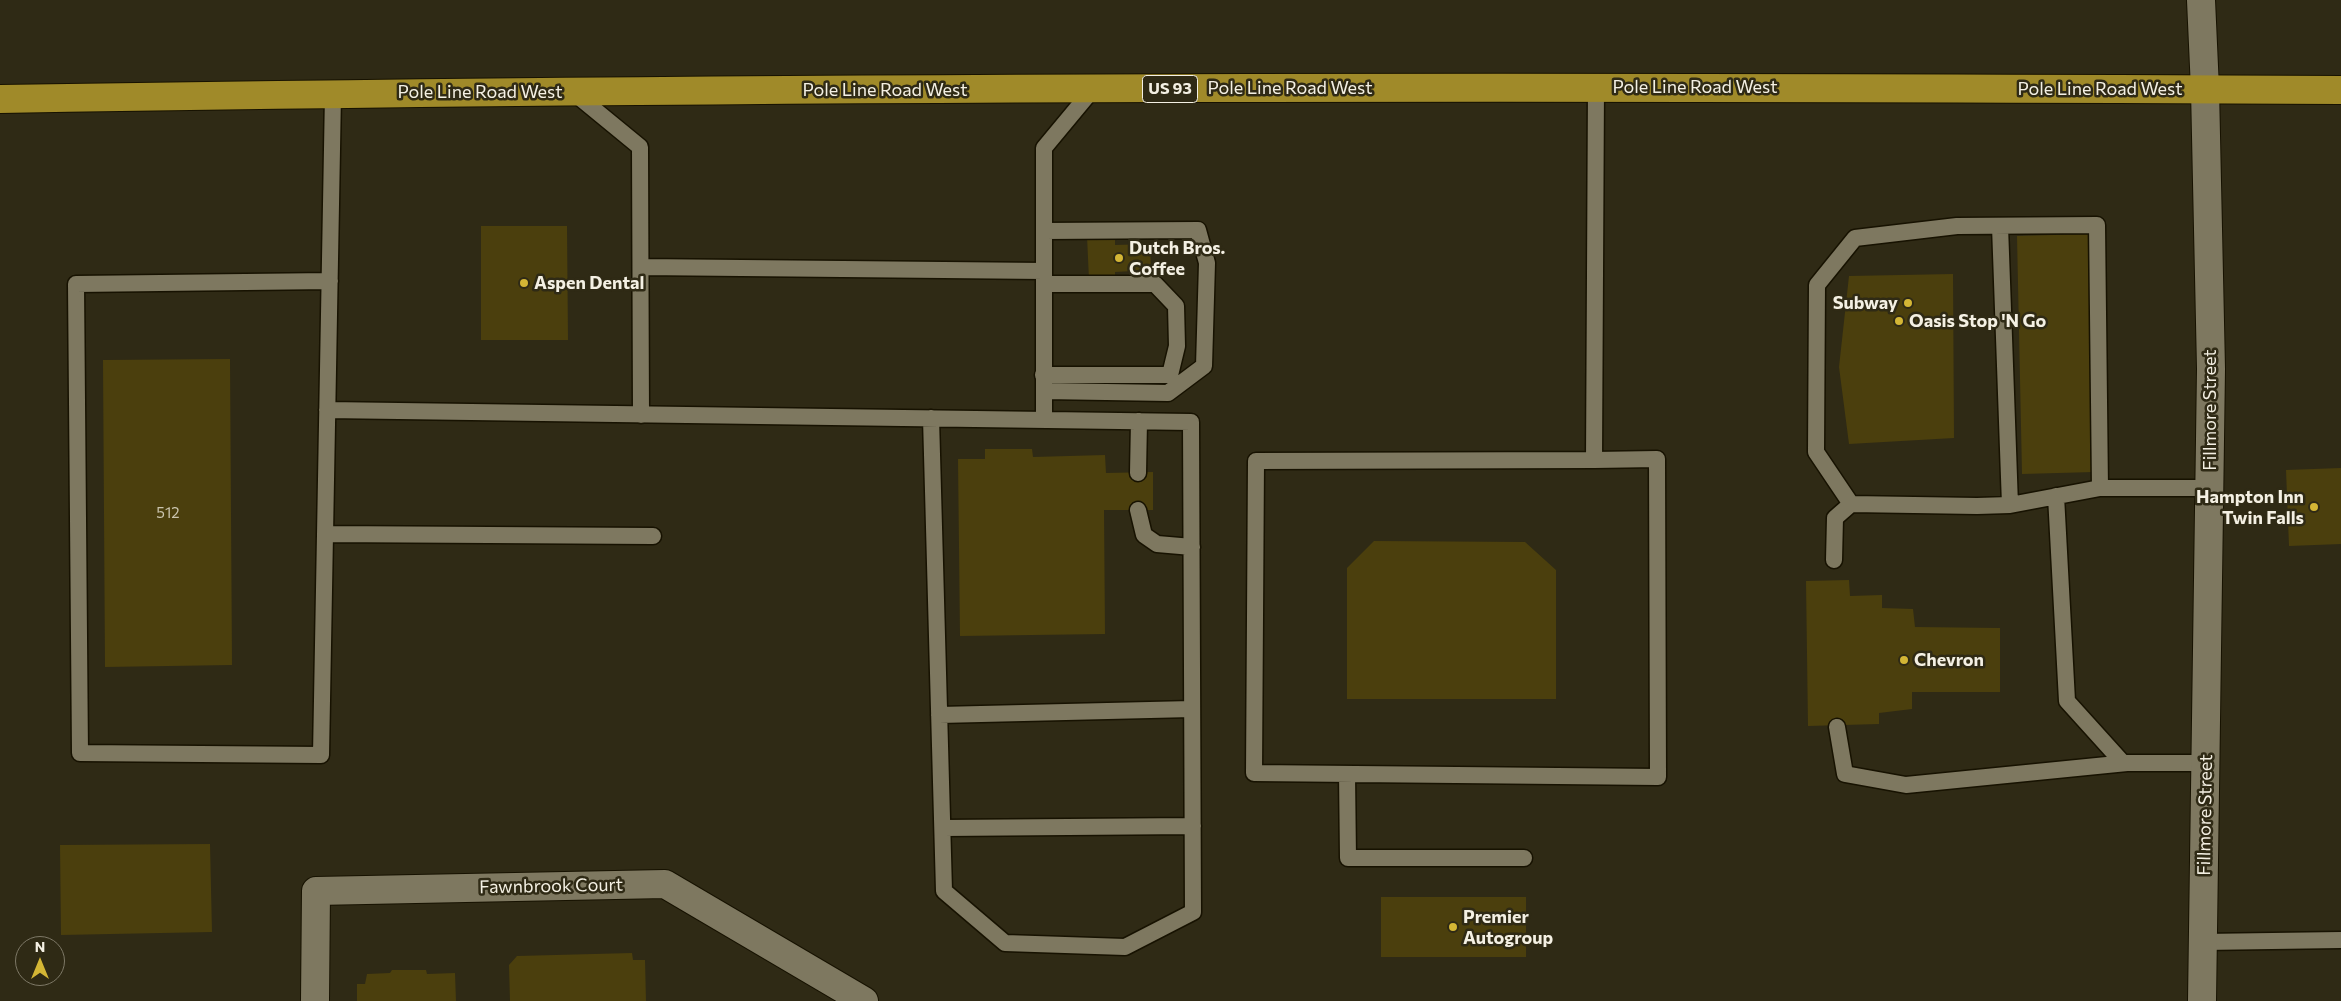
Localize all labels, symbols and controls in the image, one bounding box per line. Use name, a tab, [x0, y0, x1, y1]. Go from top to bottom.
road number: US 93	[1142, 76, 1198, 102]
street label: Pole Line Road West	[1612, 76, 1778, 98]
street label: Pole Line Road West	[1207, 77, 1373, 99]
street label: Pole Line Road West	[2017, 78, 2183, 100]
street label: Pole Line Road West	[802, 79, 968, 101]
street label: Pole Line Road West	[397, 81, 563, 103]
place label: Dutch Bros. Coffee	[1129, 237, 1225, 280]
marker: Dutch Bros. Coffee	[1113, 252, 1125, 264]
place label: Aspen Dental	[534, 272, 644, 294]
marker: Aspen Dental	[518, 277, 530, 289]
place label: Subway	[1833, 292, 1898, 314]
marker: Subway	[1902, 297, 1914, 309]
place label: Oasis Stop 'N Go	[1909, 310, 2046, 332]
marker: Oasis Stop 'N Go	[1893, 315, 1905, 327]
street label: Fillmore Street	[2199, 349, 2221, 471]
place label: Hampton Inn Twin Falls	[2196, 486, 2304, 528]
marker: Hampton Inn Twin Falls	[2308, 501, 2320, 513]
house number: 512	[156, 504, 180, 522]
place label: Chevron	[1914, 649, 1984, 671]
marker: Chevron	[1898, 654, 1910, 666]
street label: Fillmore Street	[2193, 754, 2217, 876]
street label: Fawnbrook Court	[479, 874, 623, 898]
place label: Premier Autogroup	[1463, 906, 1553, 949]
marker: Premier Autogroup	[1447, 921, 1459, 933]
north arrow	[15, 936, 65, 986]
text: N	[35, 938, 45, 955]

